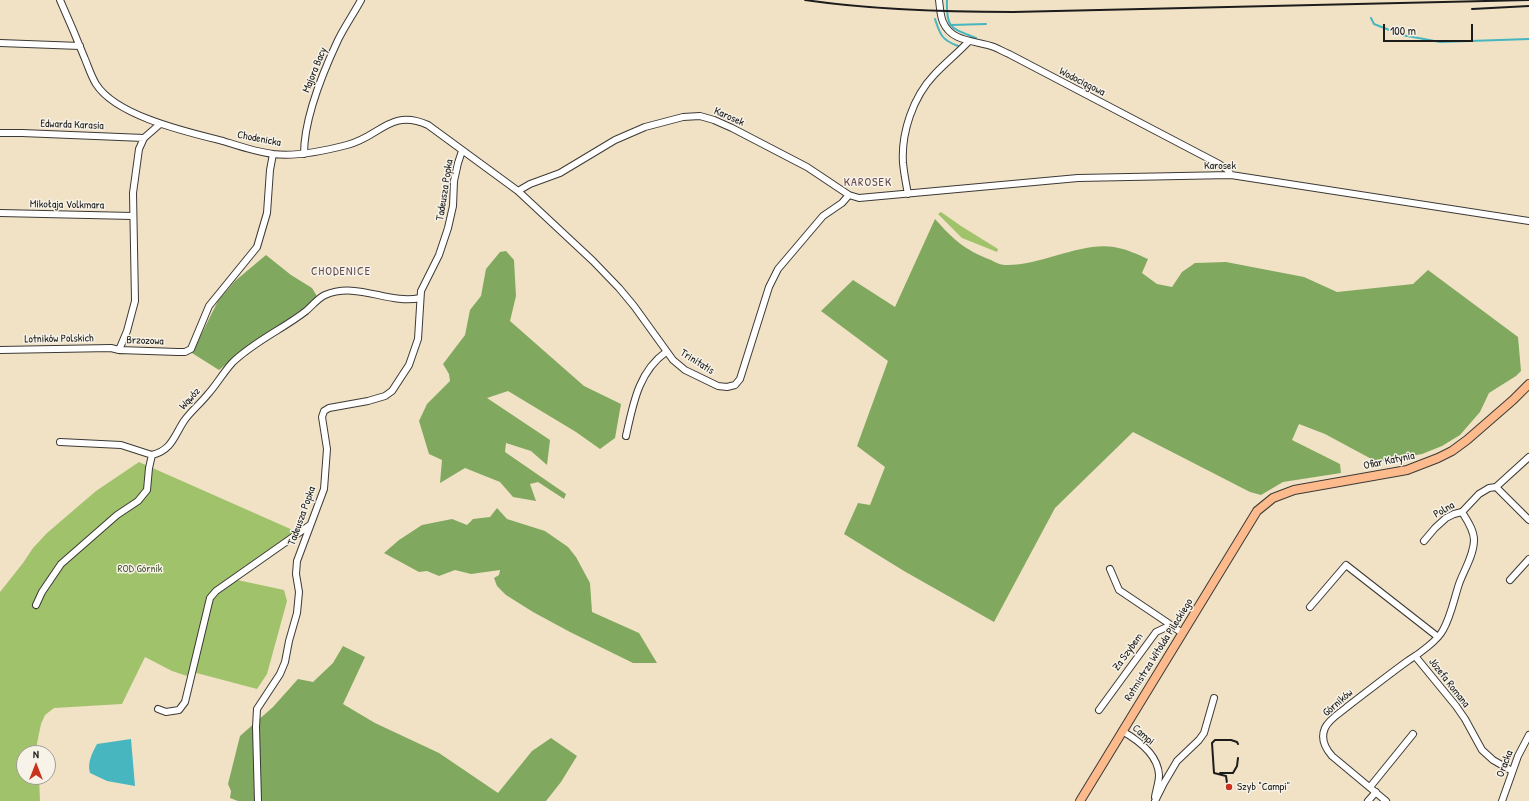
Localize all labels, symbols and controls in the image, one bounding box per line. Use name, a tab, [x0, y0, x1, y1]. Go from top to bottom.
scale bar	[1385, 16, 1475, 42]
text: 100 m	[1390, 22, 1416, 39]
street label: Majora Bacy	[300, 45, 330, 95]
street label: Wodociągowa	[1057, 65, 1107, 99]
street label: Karosek	[712, 104, 746, 130]
street label: Edwarda Karasia	[40, 117, 104, 133]
street label: Chodenicka	[236, 128, 282, 150]
street label: Tadeusza Popka	[434, 159, 456, 221]
street label: Karosek	[1204, 159, 1236, 173]
district label: KAROSEK	[844, 176, 892, 190]
street label: Mikołaja Volkmara	[30, 198, 104, 212]
district label: CHODENICE	[311, 265, 371, 279]
street label: Lotników Polskich	[24, 332, 94, 346]
street label: Brzozowa	[126, 334, 164, 348]
street label: Trinitatis	[677, 346, 717, 378]
street label: Wąwóz	[177, 385, 203, 413]
street label: Ofiar Katynia	[1362, 449, 1416, 473]
street label: Tadeusza Popka	[285, 485, 319, 547]
street label: Polna	[1431, 499, 1457, 521]
park label: ROD Górnik	[118, 562, 162, 576]
street label: Rotmistrza Witolda Pileckiego	[1122, 596, 1196, 704]
street label: Za Szybem	[1110, 631, 1146, 673]
street label: Józefa Romana	[1426, 656, 1472, 710]
street label: Górników	[1320, 686, 1356, 720]
street label: Campi	[1129, 722, 1157, 748]
north arrow	[16, 745, 56, 785]
text: N	[33, 747, 39, 761]
street label: Oracka	[1494, 749, 1516, 779]
place label: Szyb "Campi"	[1237, 780, 1290, 794]
marker: Szyb "Campi"	[1224, 782, 1234, 792]

